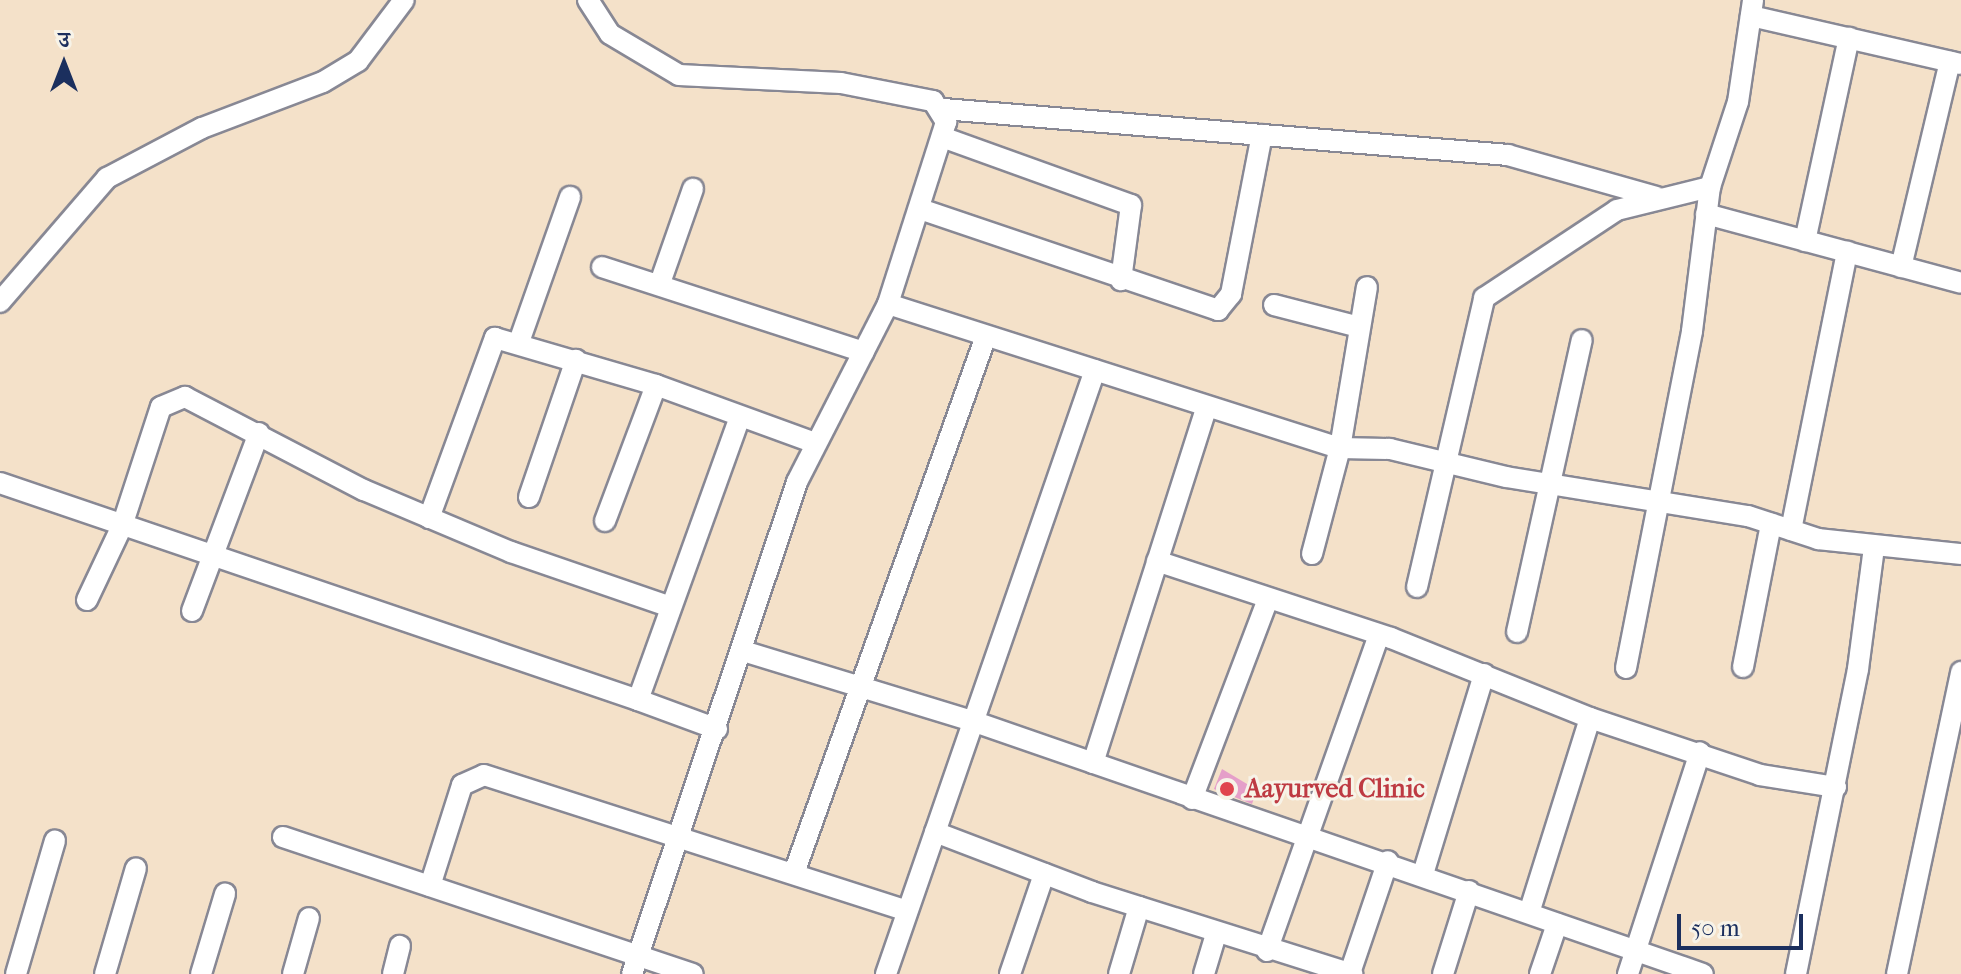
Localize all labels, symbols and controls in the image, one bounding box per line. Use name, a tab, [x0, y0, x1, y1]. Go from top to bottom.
north arrow	[24, 24, 104, 104]
text: उ	[58, 27, 70, 53]
place label: Aayurved Clinic	[1245, 773, 1425, 805]
marker: Aayurved Clinic	[1216, 778, 1238, 800]
scale bar	[1681, 898, 1807, 948]
text: 50 m	[1691, 914, 1740, 942]

